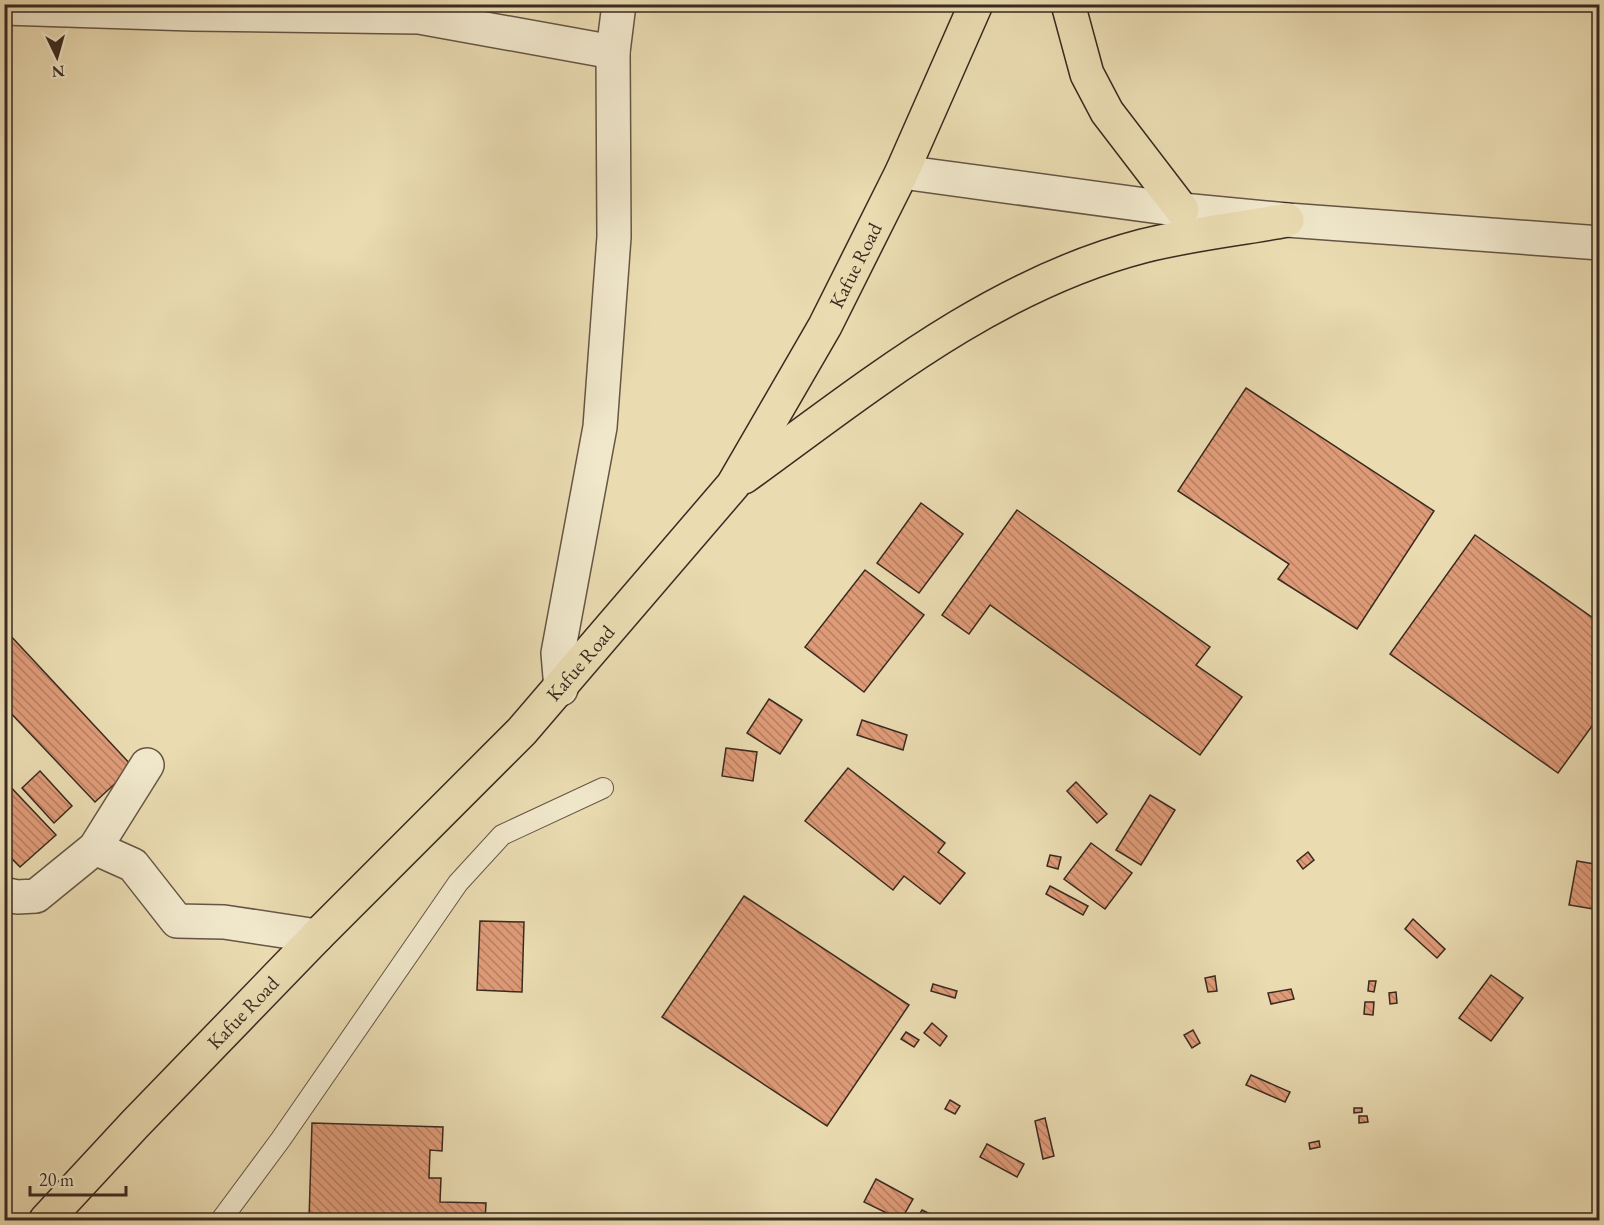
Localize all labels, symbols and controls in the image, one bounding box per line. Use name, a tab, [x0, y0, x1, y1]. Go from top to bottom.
north arrow	[27, 27, 87, 87]
text: N	[51, 60, 66, 82]
street label: Kafue Road	[823, 218, 888, 312]
street label: Kafue Road	[540, 619, 621, 707]
street label: Kafue Road	[201, 970, 285, 1055]
scale bar	[30, 1159, 126, 1197]
text: 20 m	[39, 1168, 74, 1191]

